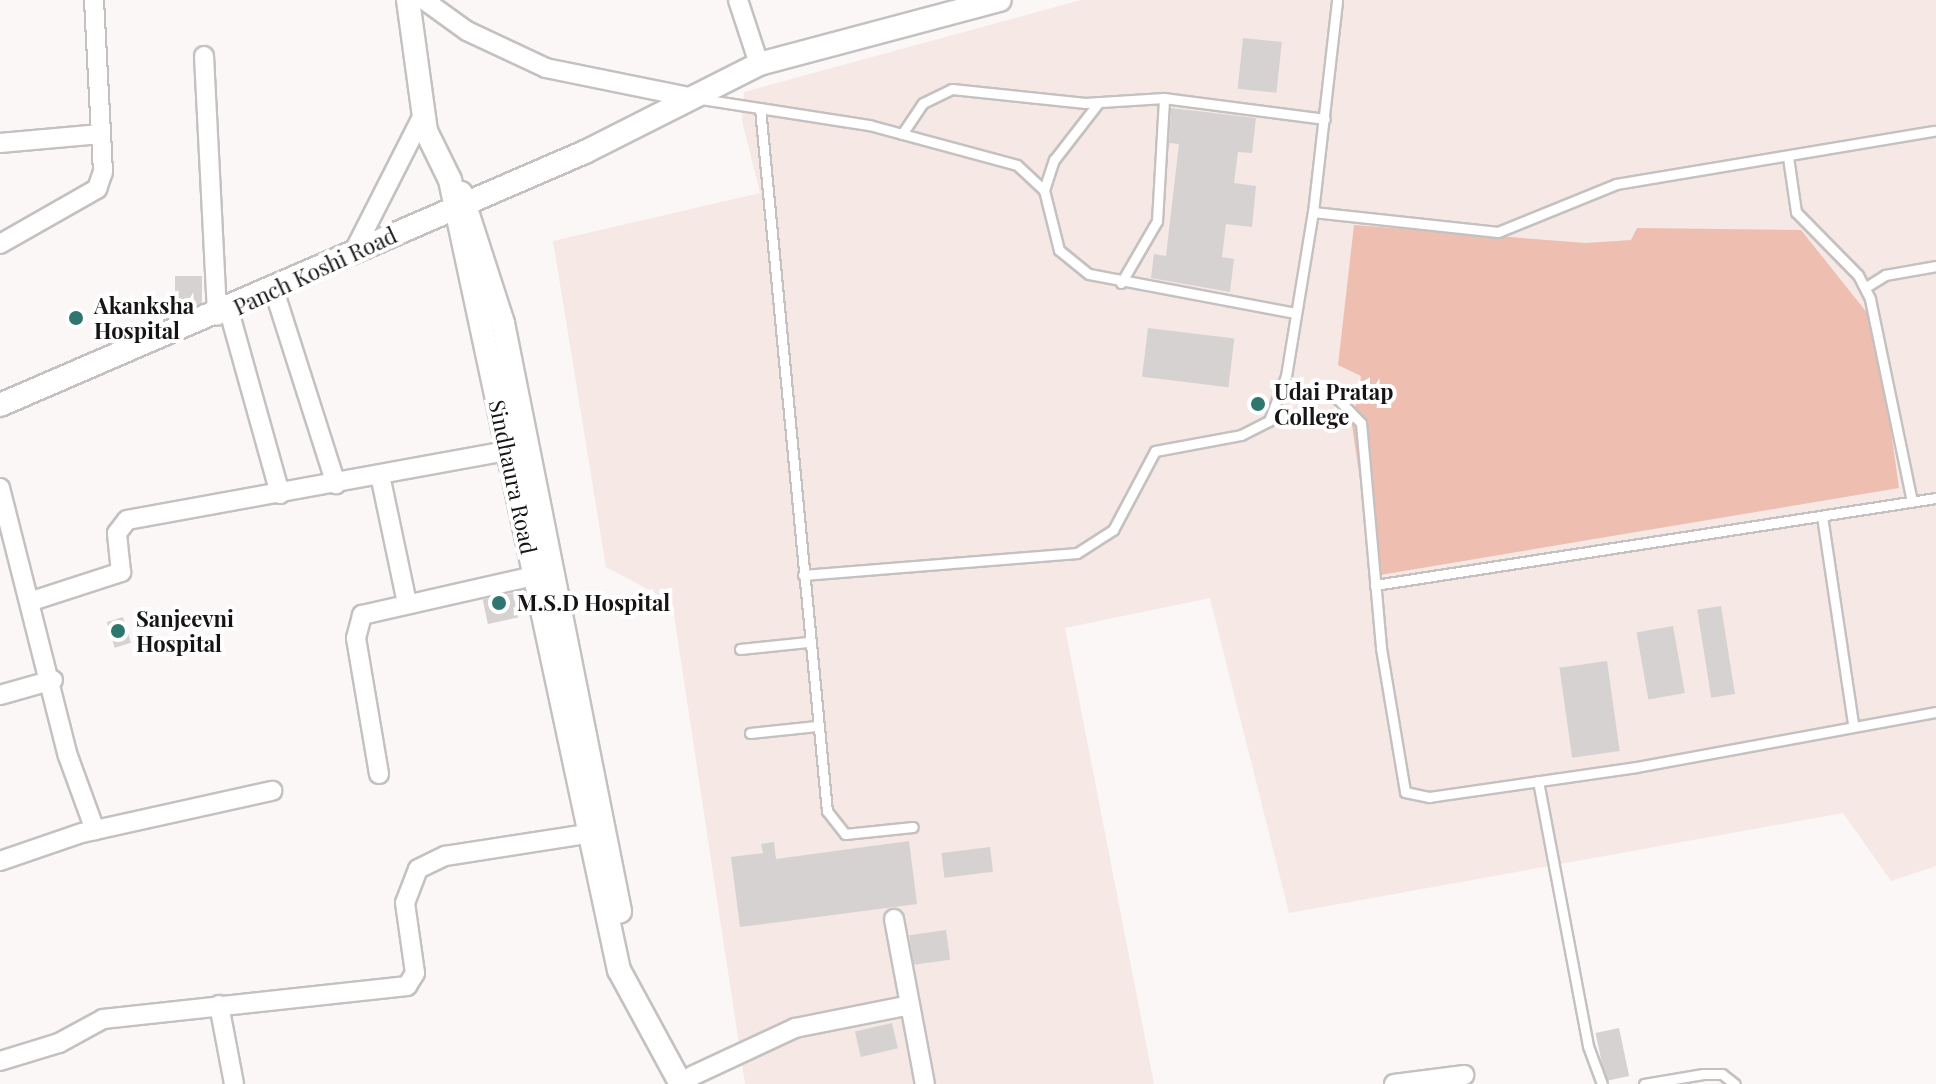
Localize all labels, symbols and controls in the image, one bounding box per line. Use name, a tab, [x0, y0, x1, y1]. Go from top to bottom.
street label: Panch Koshi Road	[229, 222, 401, 320]
place label: Akanksha Hospital	[94, 292, 194, 344]
marker: Akanksha Hospital	[65, 307, 87, 329]
place label: Udai Pratap College	[1274, 378, 1393, 430]
marker: Udai Pratap College	[1249, 395, 1267, 413]
street label: Sindhaura Road	[484, 397, 542, 557]
place label: M.S.D Hospital	[517, 590, 670, 616]
marker: M.S.D Hospital	[488, 592, 510, 614]
place label: Sanjeevni Hospital	[136, 605, 234, 656]
marker: Sanjeevni Hospital	[107, 620, 129, 642]

